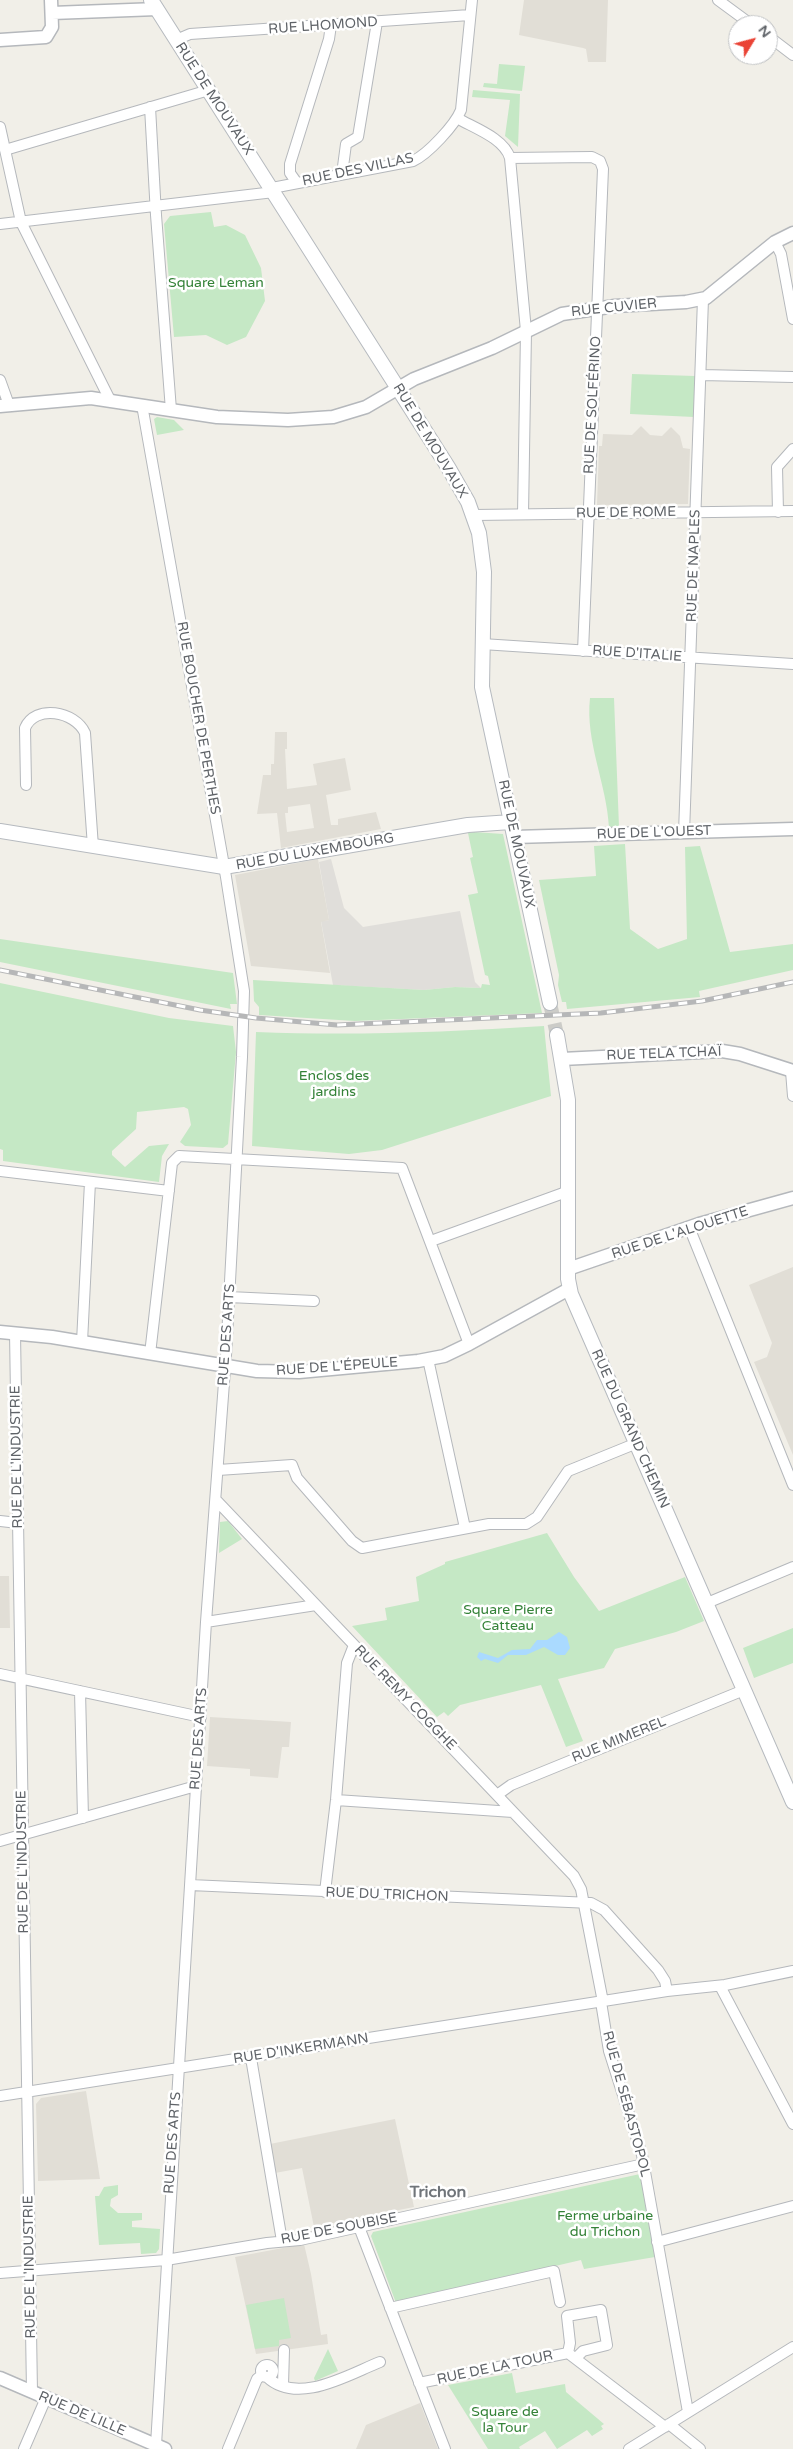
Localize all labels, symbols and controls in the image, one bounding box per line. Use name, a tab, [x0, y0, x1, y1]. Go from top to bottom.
street label: RUE LHOMOND	[268, 14, 378, 38]
north arrow	[728, 15, 778, 65]
text: N	[754, 22, 775, 41]
street label: RUE DE MOUVAUX	[171, 39, 257, 159]
street label: RUE DES VILLAS	[301, 150, 415, 190]
park label: Square Leman	[168, 275, 264, 291]
street label: RUE CUVIER	[570, 295, 658, 321]
street label: RUE DE SOLFÉRINO	[581, 336, 605, 474]
street label: RUE DE MOUVAUX	[389, 381, 471, 501]
street label: RUE DE ROME	[576, 504, 676, 522]
street label: RUE DE NAPLES	[684, 509, 704, 623]
street label: RUE BOUCHER DE PERTHES	[173, 620, 223, 816]
street label: RUE D'ITALIE	[592, 642, 682, 666]
street label: RUE DE MOUVAUX	[494, 778, 538, 910]
street label: RUE DE L'OUEST	[596, 823, 712, 843]
street label: RUE DU LUXEMBOURG	[235, 830, 395, 874]
street label: RUE TELA TCHAÏ	[606, 1044, 722, 1064]
park label: Enclos des jardins	[299, 1068, 369, 1100]
street label: RUE DE L'ALOUETTE	[609, 1203, 751, 1263]
street label: RUE DES ARTS	[215, 1283, 239, 1387]
street label: RUE DU GRAND CHEMIN	[587, 1347, 673, 1511]
street label: RUE DE L'ÉPEULE	[275, 1354, 399, 1380]
street label: RUE DE L'INDUSTRIE	[7, 1385, 27, 1529]
park label: Square Pierre Catteau	[463, 1602, 553, 1634]
street label: RUE REMY COGGHE	[350, 1642, 460, 1754]
street label: RUE DES ARTS	[187, 1687, 211, 1791]
street label: RUE MIMEREL	[569, 1713, 669, 1767]
street label: RUE DE L'INDUSTRIE	[13, 1790, 33, 1934]
street label: RUE DU TRICHON	[325, 1884, 449, 1906]
street label: RUE DE SÉBASTOPOL	[598, 2029, 654, 2179]
street label: RUE D'INKERMANN	[232, 2030, 370, 2068]
street label: RUE DES ARTS	[161, 2091, 185, 2195]
district label: Trichon	[410, 2183, 466, 2203]
street label: RUE DE L'INDUSTRIE	[20, 2195, 40, 2339]
park label: Ferme urbaine du Trichon	[557, 2208, 653, 2240]
street label: RUE DE SOUBISE	[279, 2209, 399, 2249]
street label: RUE DE LA TOUR	[435, 2347, 555, 2389]
street label: RUE DE LILLE	[36, 2388, 128, 2440]
park label: Square de la Tour	[471, 2404, 539, 2436]

